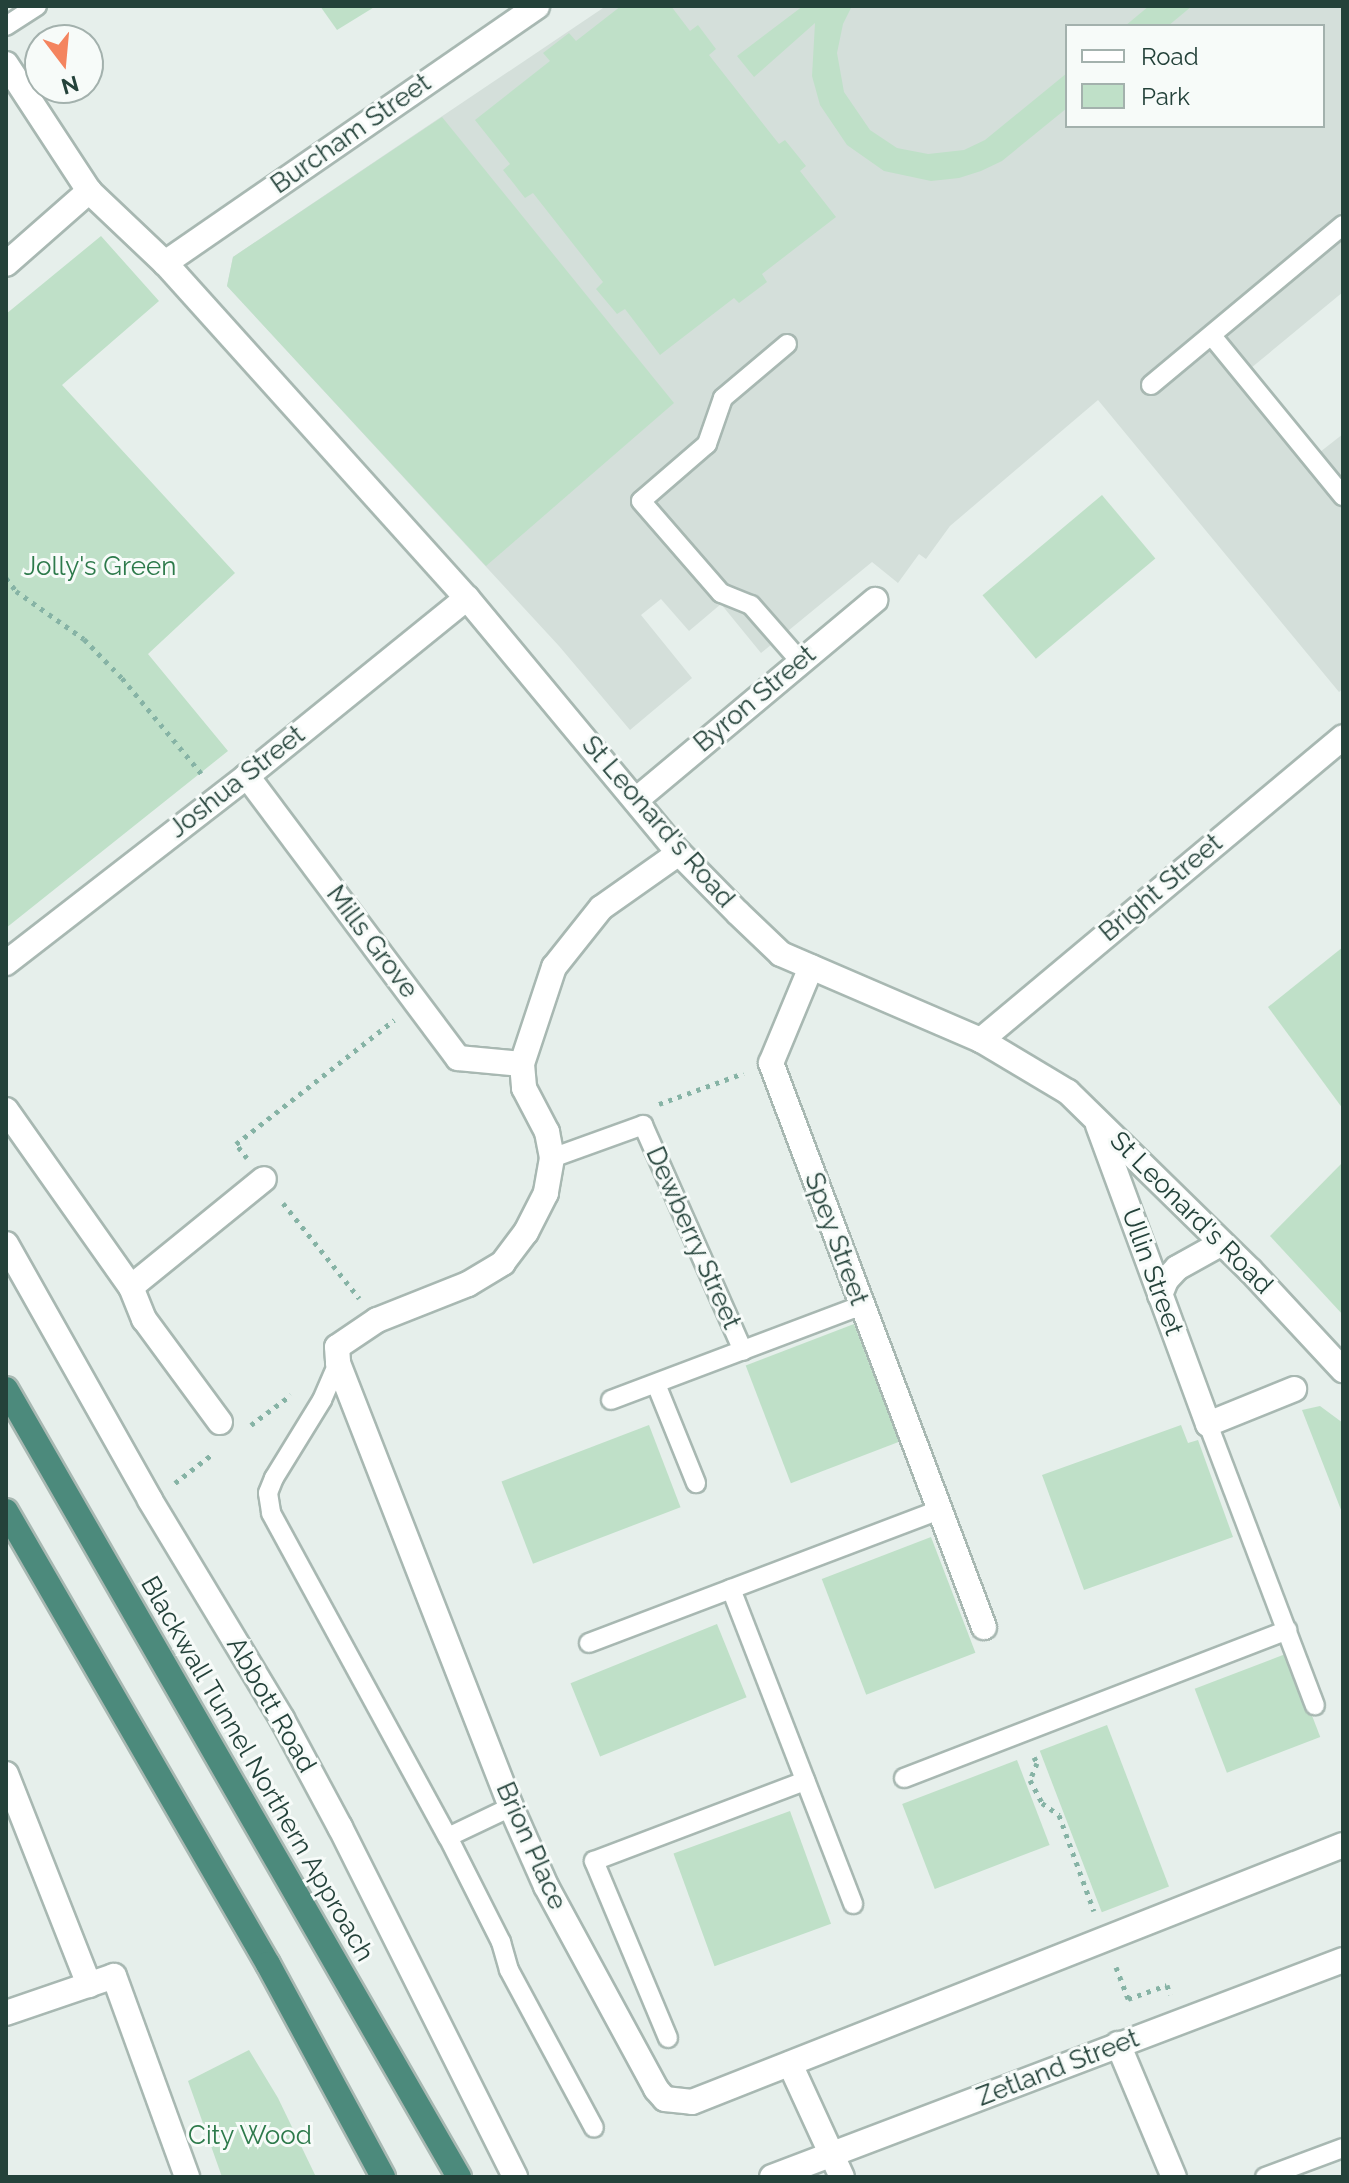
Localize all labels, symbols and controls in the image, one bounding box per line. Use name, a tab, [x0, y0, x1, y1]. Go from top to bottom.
north arrow	[24, 24, 104, 104]
legend	[1065, 24, 1325, 128]
text: Road	[1141, 42, 1199, 71]
street label: Burcham Street	[265, 67, 437, 201]
text: N	[58, 70, 82, 100]
text: Park	[1141, 82, 1190, 111]
park label: Jolly's Green	[24, 551, 176, 583]
street label: Byron Street	[688, 639, 822, 759]
street label: Joshua Street	[163, 719, 311, 845]
street label: St Leonard's Road	[575, 730, 741, 914]
street label: Bright Street	[1093, 828, 1229, 948]
street label: Mills Grove	[320, 880, 424, 1004]
street label: St Leonard's Road	[1103, 1125, 1279, 1301]
street label: Dewberry Street	[639, 1142, 747, 1334]
street label: Spey Street	[797, 1168, 875, 1310]
street label: Ullin Street	[1115, 1204, 1189, 1340]
street label: Blackwall Tunnel Northern Approach	[133, 1570, 381, 1968]
street label: Abbott Road	[220, 1632, 322, 1778]
street label: Brion Place	[489, 1777, 573, 1915]
street label: Zetland Street	[973, 2023, 1143, 2113]
park label: City Wood	[187, 2120, 313, 2152]

